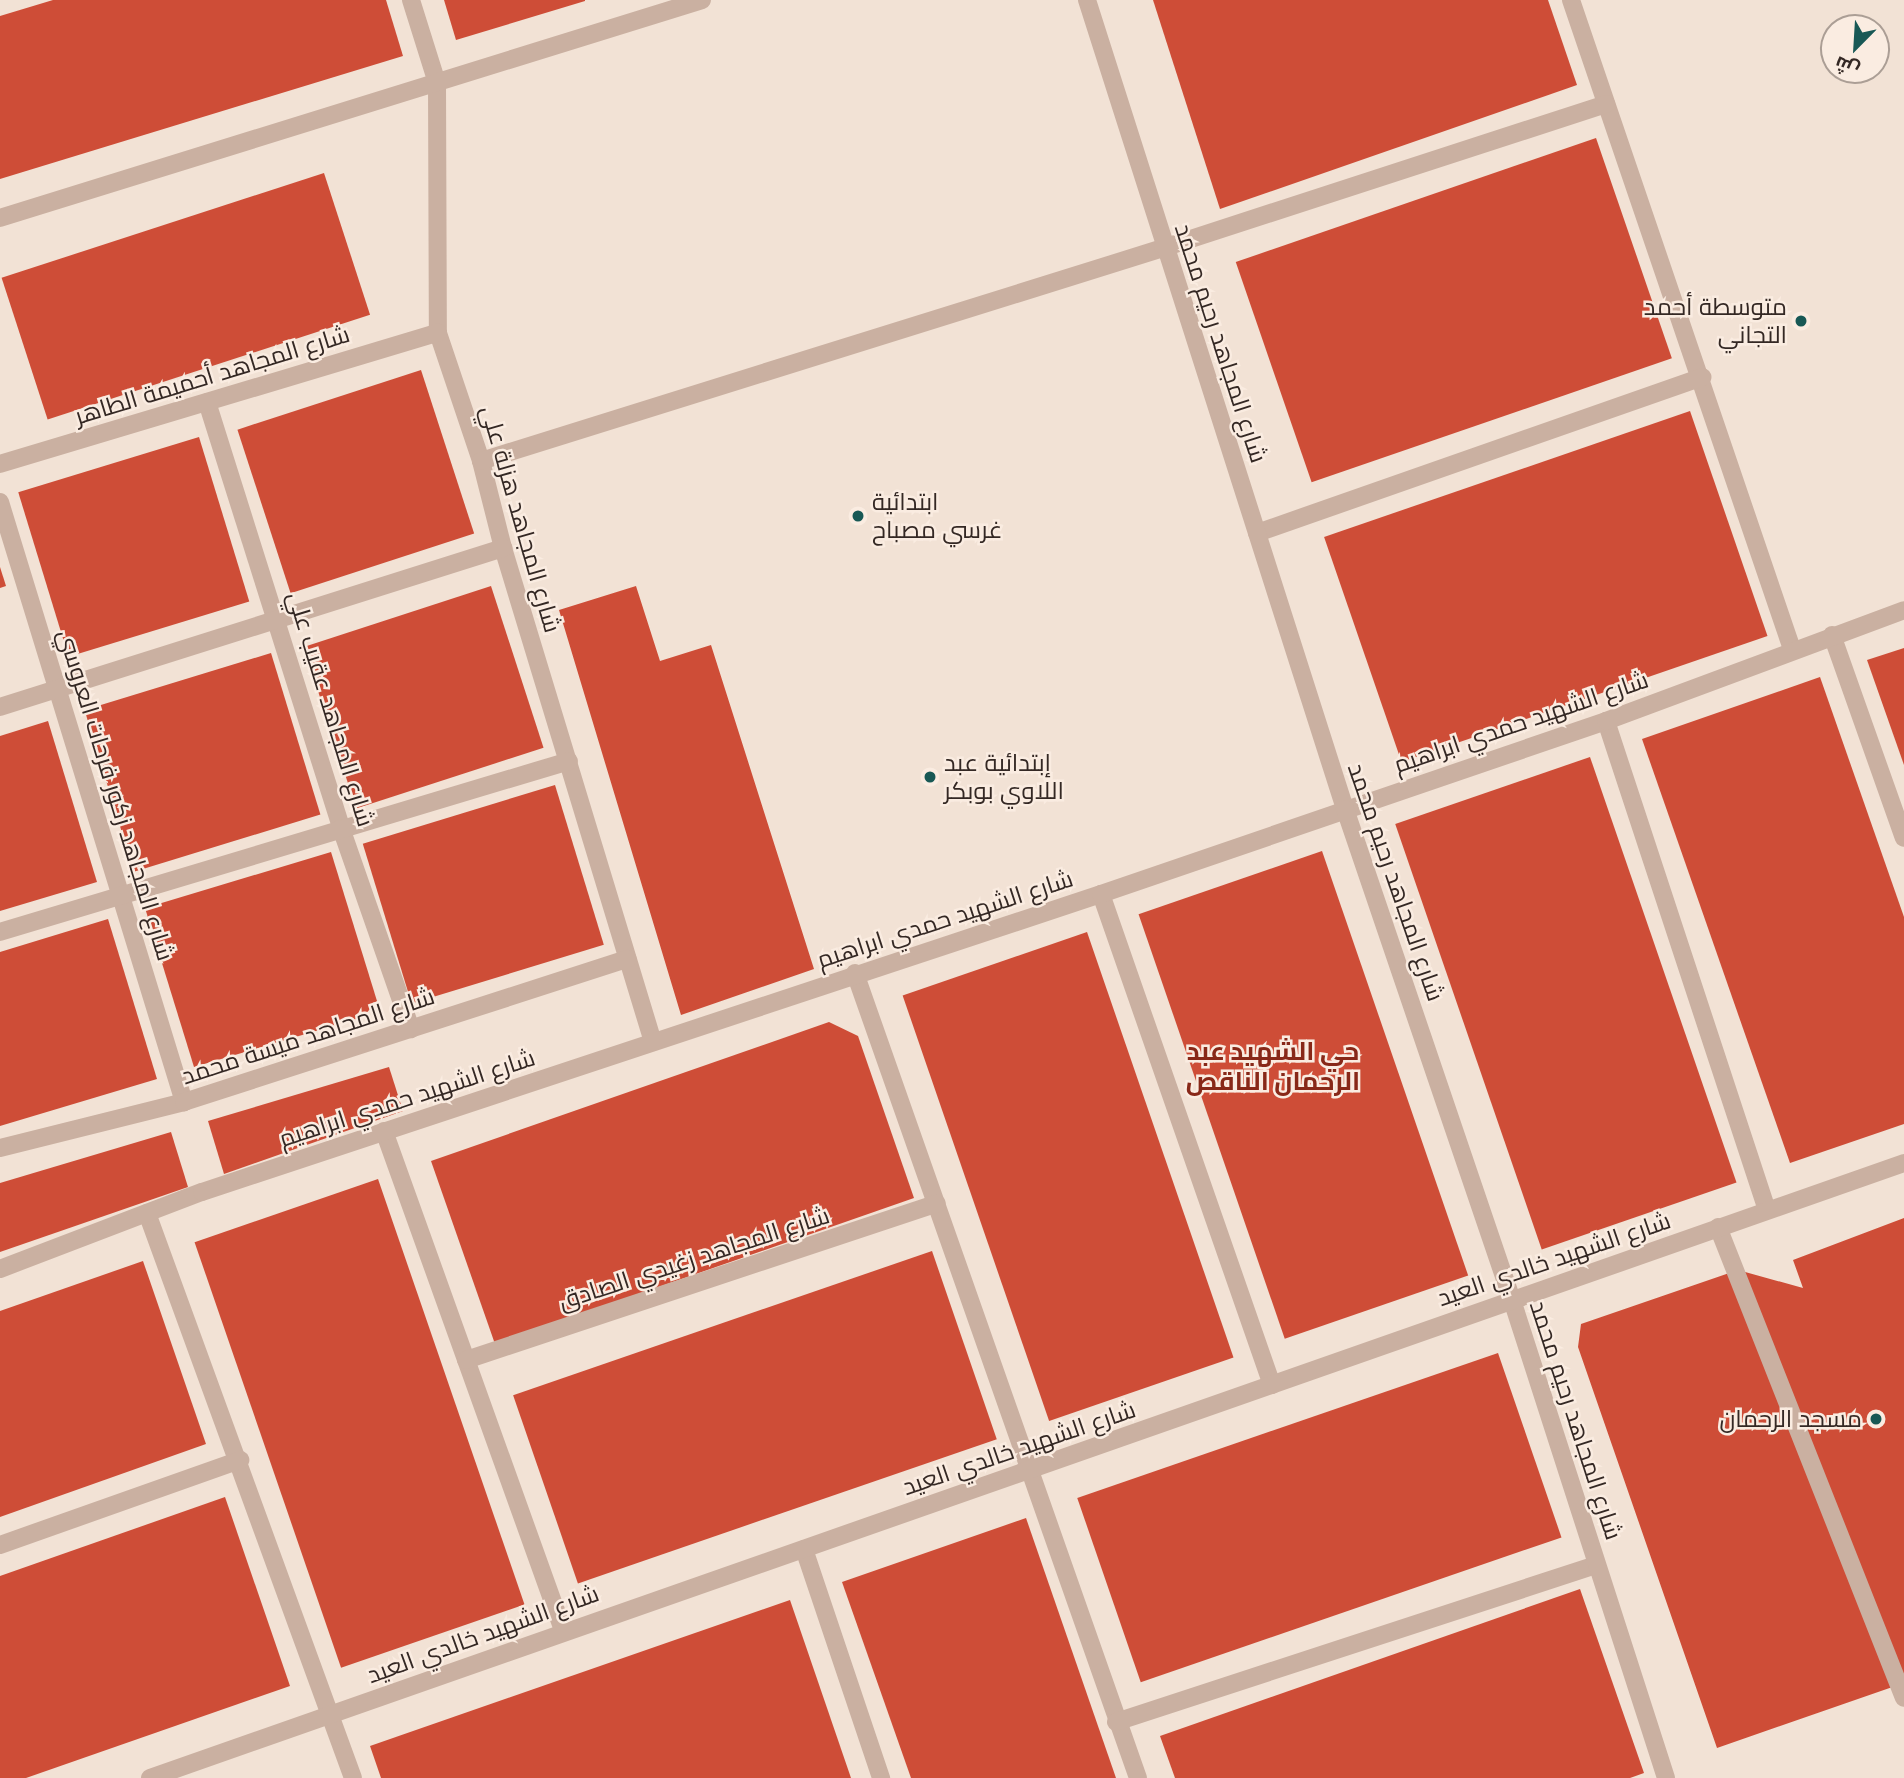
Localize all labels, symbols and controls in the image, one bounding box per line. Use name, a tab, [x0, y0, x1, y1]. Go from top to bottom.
north arrow	[1820, 14, 1890, 84]
text: ش	[1830, 50, 1864, 84]
street label: شارع المجاهد رحيم محمد	[1169, 220, 1273, 466]
place label: متوسطة أحمد التجاني	[1644, 293, 1787, 349]
marker: متوسطة أحمد التجاني	[1793, 313, 1809, 329]
street label: شارع المجاهد أحميمة الطاهر	[71, 319, 353, 431]
street label: شارع المجاهد هزلة علي	[475, 402, 567, 636]
place label: ابتدائية غرسي مصباح	[872, 488, 1002, 544]
marker: ابتدائية غرسي مصباح	[850, 508, 866, 524]
street label: شارع المجاهد عقيب علي	[282, 588, 380, 830]
street label: شارع المجاهد زكور فرحات العروسي	[52, 626, 180, 964]
street label: شارع الشهيد حمدي ابراهيم	[1390, 665, 1652, 779]
place label: إبتدائية عبد اللاوي بوبكر	[944, 749, 1064, 805]
street label: شارع المجاهد رحيم محمد	[1342, 759, 1450, 1005]
marker: إبتدائية عبد اللاوي بوبكر	[922, 769, 938, 785]
street label: شارع الشهيد حمدي ابراهيم	[813, 864, 1077, 974]
street label: شارع المجاهد ميسة محمد	[178, 981, 438, 1091]
district label: حي الشهيد عبد الرحمان الناقص	[1186, 1036, 1360, 1098]
street label: شارع الشهيد حمدي ابراهيم	[275, 1043, 539, 1153]
street label: شارع المجاهد زغيدي الصادق	[555, 1201, 833, 1315]
street label: شارع الشهيد خالدي العيد	[1434, 1206, 1674, 1312]
street label: شارع المجاهد رحيم محمد	[1524, 1297, 1628, 1543]
street label: شارع الشهيد خالدي العيد	[899, 1395, 1139, 1501]
place label: مسجد الرحمان	[1719, 1405, 1862, 1433]
marker: مسجد الرحمان	[1868, 1411, 1884, 1427]
street label: شارع الشهيد خالدي العيد	[363, 1579, 603, 1689]

